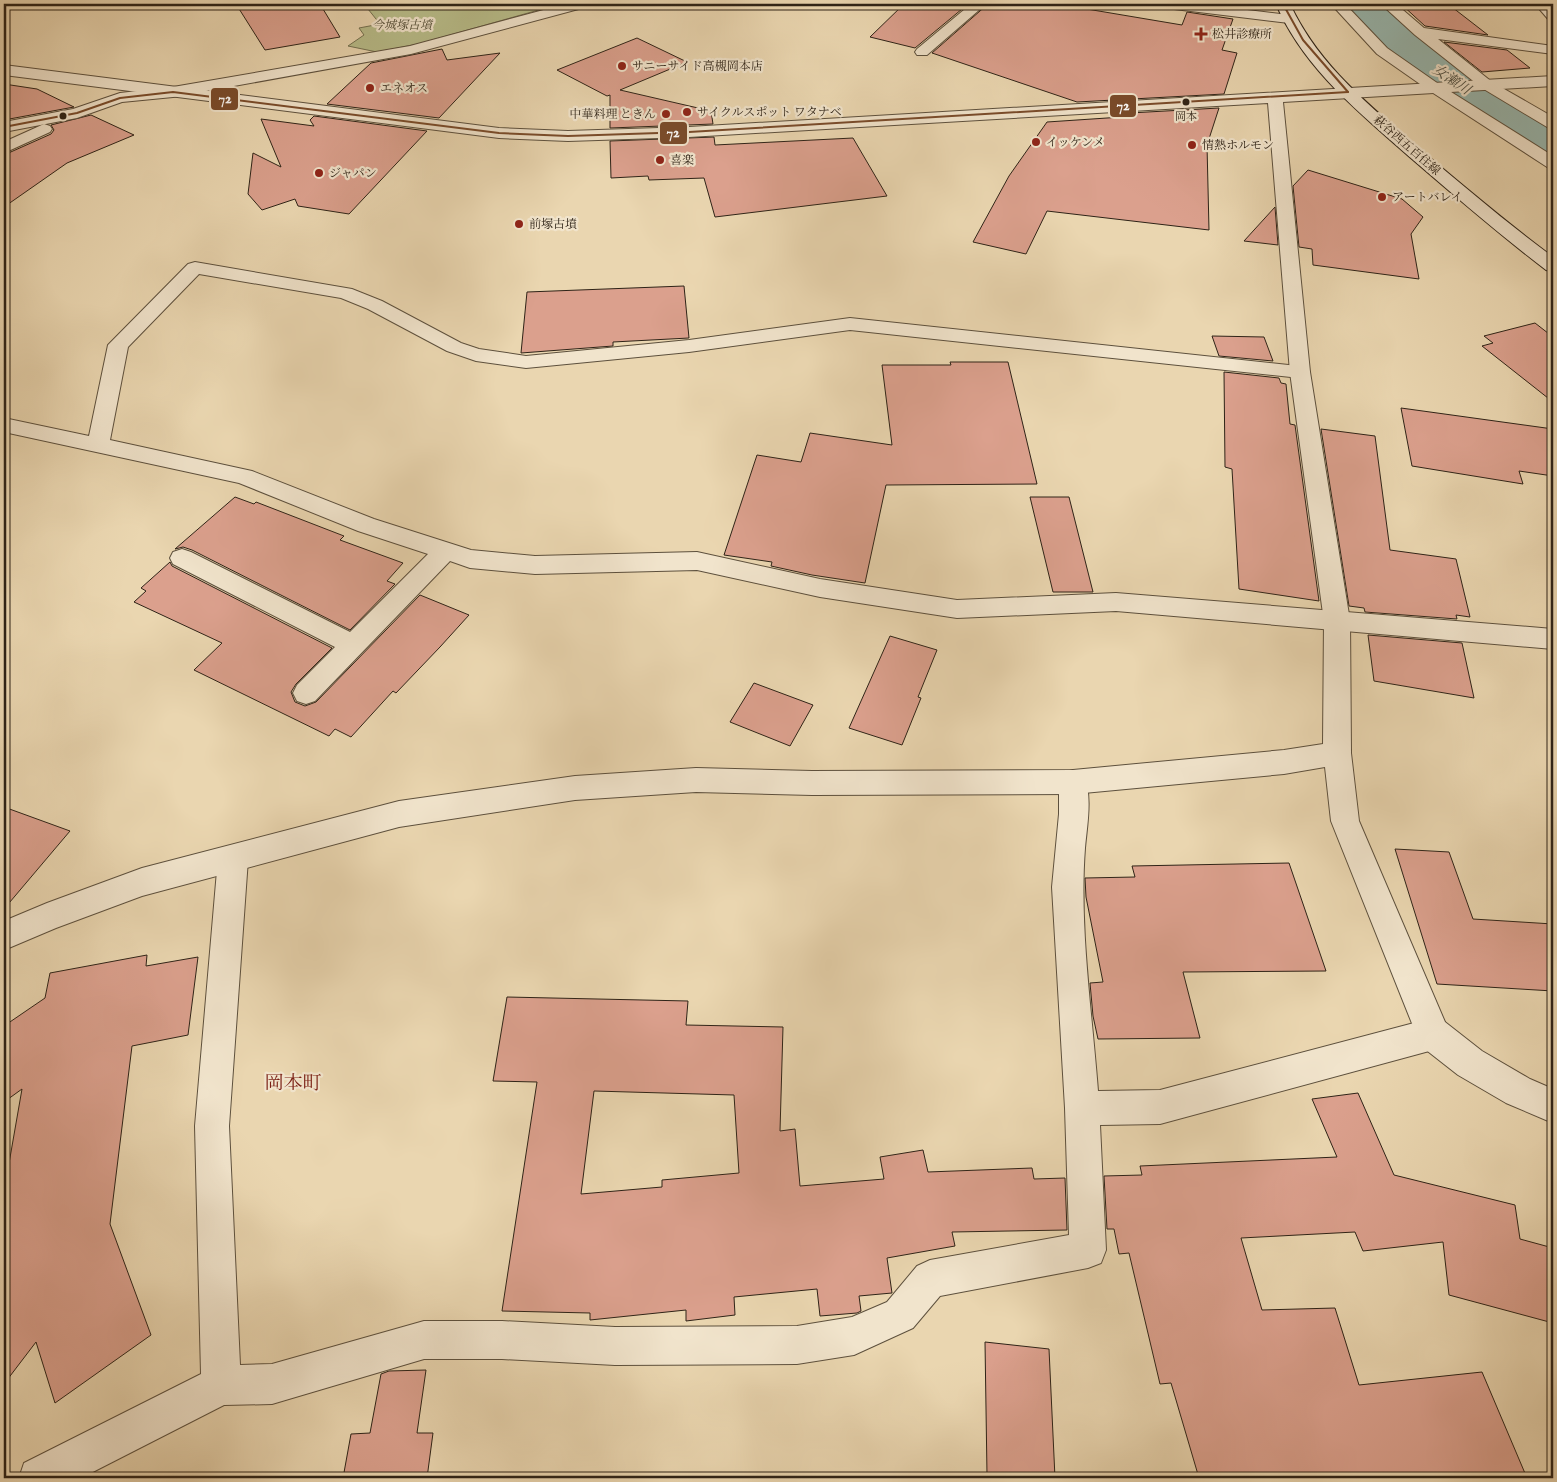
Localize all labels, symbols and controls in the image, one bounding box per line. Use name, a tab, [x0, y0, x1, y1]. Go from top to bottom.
park label: 今城塚古墳	[372, 18, 434, 33]
marker: 松井診療所	[1194, 27, 1208, 41]
place label: 松井診療所	[1212, 27, 1272, 42]
place label: サニーサイド高槻岡本店	[632, 59, 763, 74]
marker: サニーサイド高槻岡本店	[616, 60, 628, 72]
water label: 女瀬川	[1429, 61, 1476, 100]
place label: エネオス	[380, 81, 428, 96]
marker: エネオス	[364, 82, 376, 94]
line badge: 72	[210, 87, 239, 111]
text: 72	[218, 90, 232, 108]
line badge: 72	[1109, 94, 1137, 118]
text: 72	[1116, 97, 1130, 115]
marker: 岡本	[1181, 97, 1191, 107]
place label: サイクルスポット ワタナベ	[697, 105, 842, 120]
marker: サイクルスポット ワタナベ	[681, 106, 693, 118]
place label: 中華料理 ときん	[569, 107, 656, 122]
marker: 中華料理 ときん	[660, 108, 672, 120]
place label: 岡本	[1175, 110, 1197, 124]
unlabelled marker	[58, 111, 68, 121]
street label: 萩谷西五百住線	[1370, 112, 1443, 179]
line badge: 72	[659, 121, 688, 145]
text: 72	[666, 124, 680, 142]
place label: イッケンメ	[1046, 135, 1105, 150]
marker: イッケンメ	[1030, 136, 1042, 148]
place label: 情熱ホルモン	[1202, 138, 1274, 153]
marker: 情熱ホルモン	[1186, 139, 1198, 151]
place label: 喜楽	[670, 153, 694, 168]
marker: 喜楽	[654, 154, 666, 166]
place label: ジャパン	[329, 166, 377, 181]
marker: ジャパン	[313, 167, 325, 179]
place label: アートバレイ	[1392, 190, 1463, 205]
marker: アートバレイ	[1376, 191, 1388, 203]
place label: 前塚古墳	[529, 217, 577, 232]
marker: 前塚古墳	[513, 218, 525, 230]
district label: 岡本町	[264, 1072, 322, 1096]

